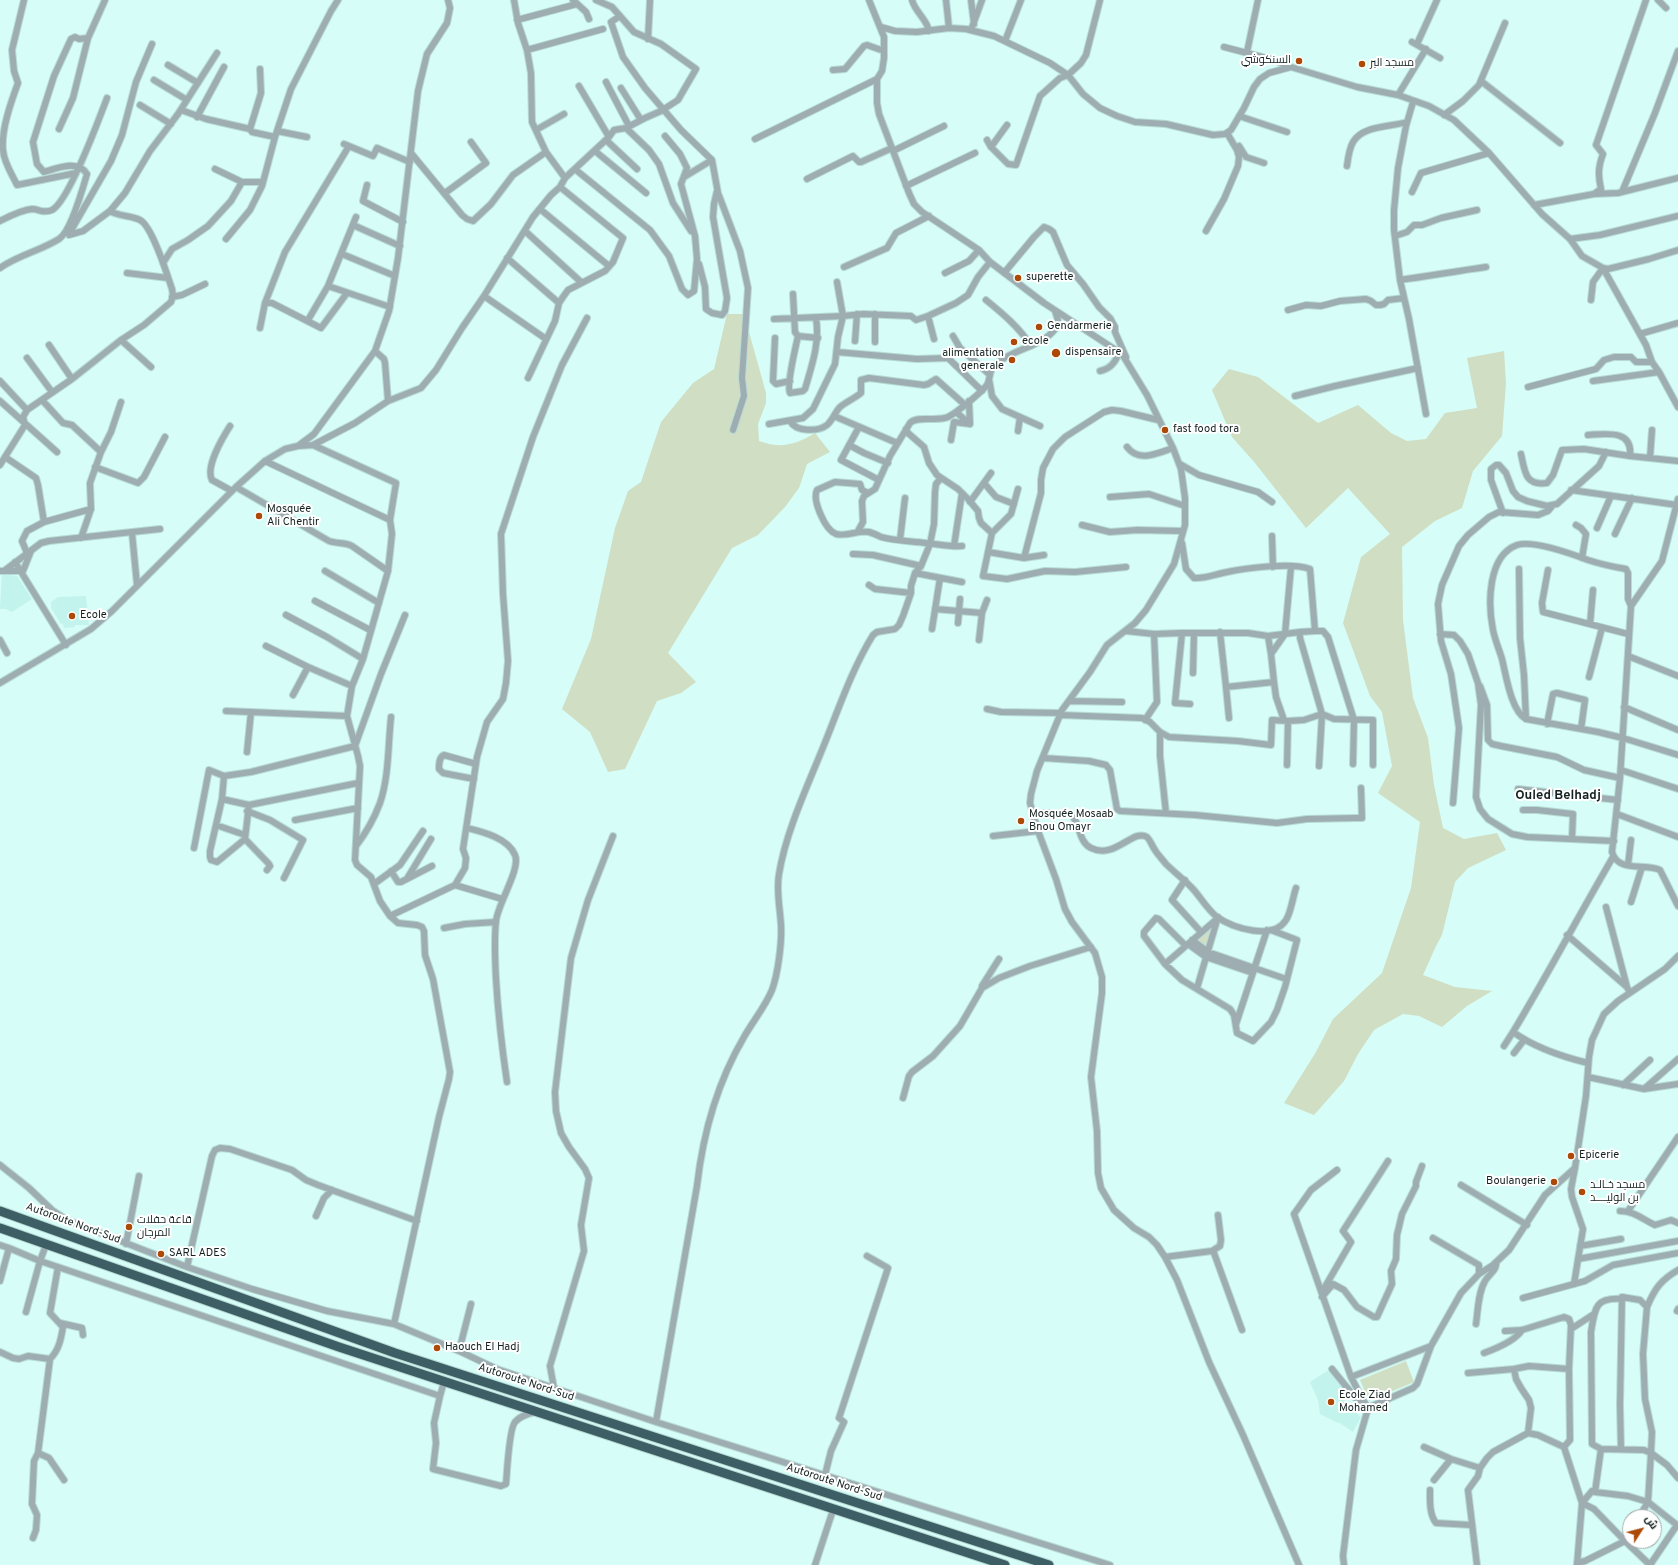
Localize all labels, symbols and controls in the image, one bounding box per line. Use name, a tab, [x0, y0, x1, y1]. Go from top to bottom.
place label: السنكوشي	[1241, 54, 1291, 68]
marker: السنكوشي	[1294, 56, 1304, 66]
place label: مسجد البر	[1370, 57, 1414, 71]
marker: مسجد البر	[1357, 59, 1367, 69]
place label: superette	[1026, 271, 1074, 285]
marker: superette	[1013, 273, 1023, 283]
place label: Gendarmerie	[1047, 320, 1112, 334]
marker: Gendarmerie	[1034, 322, 1044, 332]
place label: ecole	[1022, 335, 1049, 349]
marker: ecole	[1009, 337, 1019, 347]
place label: dispensaire	[1065, 346, 1121, 360]
place label: alimentation generale	[942, 347, 1004, 373]
marker: dispensaire	[1050, 347, 1062, 359]
marker: alimentation generale	[1007, 355, 1017, 365]
place label: fast food tora	[1173, 423, 1239, 437]
marker: fast food tora	[1160, 425, 1170, 435]
place label: Mosquée Ali Chentir	[267, 503, 319, 529]
marker: Mosquée Ali Chentir	[254, 511, 264, 521]
place label: Ecole	[80, 609, 107, 623]
marker: Ecole	[67, 611, 77, 621]
district label: Ouled Belhadj	[1515, 788, 1601, 804]
place label: Mosquée Mosaab Bnou Omayr	[1029, 808, 1113, 834]
marker: Mosquée Mosaab Bnou Omayr	[1016, 816, 1026, 826]
place label: Epicerie	[1579, 1149, 1619, 1163]
marker: Epicerie	[1566, 1151, 1576, 1161]
place label: Boulangerie	[1486, 1175, 1546, 1189]
marker: Boulangerie	[1549, 1177, 1559, 1187]
place label: مسجد خـالـد بن الوليــــد	[1590, 1179, 1645, 1205]
marker: مسجد خـالـد بن الوليــــد	[1577, 1187, 1587, 1197]
street label: Autoroute Nord-Sud	[24, 1201, 122, 1247]
place label: قاعة حفلات المرجان	[137, 1214, 192, 1240]
marker: قاعة حفلات المرجان	[124, 1222, 134, 1232]
place label: SARL ADES	[169, 1247, 226, 1261]
marker: SARL ADES	[156, 1249, 166, 1259]
place label: Haouch El Hadj	[445, 1341, 520, 1355]
marker: Haouch El Hadj	[432, 1343, 442, 1353]
street label: Autoroute Nord-Sud	[476, 1361, 576, 1405]
place label: Ecole Ziad Mohamed	[1339, 1389, 1390, 1415]
marker: Ecole Ziad Mohamed	[1326, 1397, 1336, 1407]
street label: Autoroute Nord-Sud	[784, 1461, 884, 1505]
north arrow	[1622, 1509, 1662, 1549]
text: ش	[1641, 1513, 1661, 1532]

